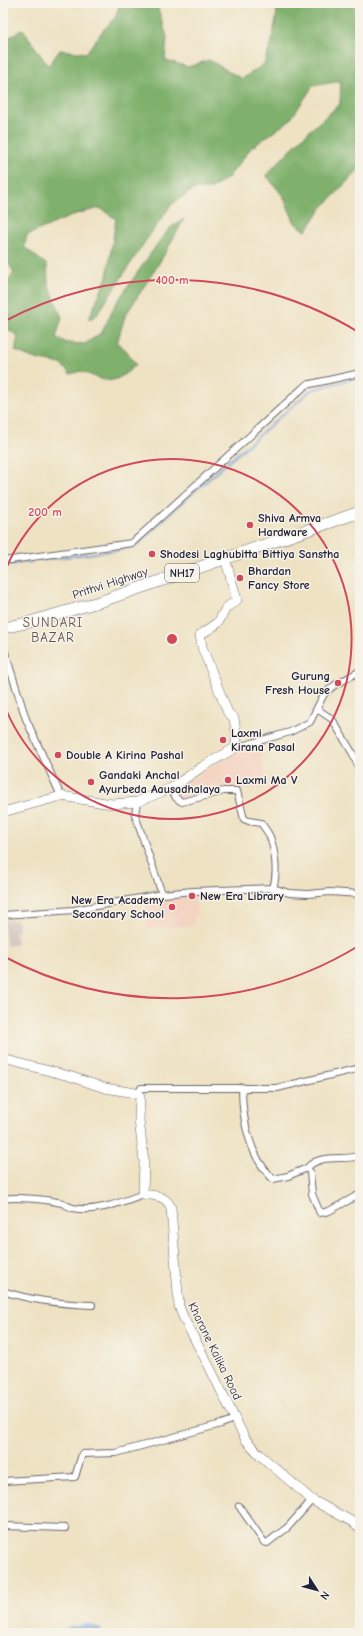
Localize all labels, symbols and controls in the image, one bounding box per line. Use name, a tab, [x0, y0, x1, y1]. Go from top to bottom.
text: 400 m	[155, 273, 189, 287]
text: 200 m	[28, 505, 62, 519]
place label: Shiva Armva Hardware	[258, 511, 321, 539]
marker: Shiva Armva Hardware	[245, 520, 255, 530]
place label: Shodesi Laghubitta Bittiya Sanstha	[160, 547, 339, 561]
marker: Shodesi Laghubitta Bittiya Sanstha	[147, 549, 157, 559]
street label: Prithvi Highway	[70, 564, 150, 602]
road number: NH17	[165, 564, 199, 582]
place label: Bhardan Fancy Store	[248, 564, 310, 592]
marker: Bhardan Fancy Store	[235, 573, 245, 583]
district label: SUNDARI BAZAR	[23, 615, 83, 645]
centre of rings	[165, 632, 179, 646]
place label: Gurung Fresh House	[265, 669, 330, 697]
marker: Gurung Fresh House	[333, 678, 343, 688]
place label: Laxmi Kirana Pasal	[231, 726, 295, 754]
marker: Laxmi Kirana Pasal	[218, 735, 228, 745]
place label: Double A Kirina Pashal	[66, 748, 184, 762]
marker: Double A Kirina Pashal	[53, 750, 63, 760]
place label: Gandaki Anchal Ayurbeda Aausadhalaya	[99, 768, 220, 796]
place label: Laxmi Ma V	[236, 773, 298, 787]
marker: Laxmi Ma V	[223, 775, 233, 785]
marker: Gandaki Anchal Ayurbeda Aausadhalaya	[86, 777, 96, 787]
place label: New Era Library	[200, 889, 284, 903]
marker: New Era Library	[187, 891, 197, 901]
place label: New Era Academy Secondary School	[71, 893, 165, 921]
marker: New Era Academy Secondary School	[167, 902, 177, 912]
street label: Kharane Kalika Road	[185, 1300, 245, 1402]
north arrow	[297, 1570, 337, 1610]
text: N	[317, 1589, 332, 1602]

